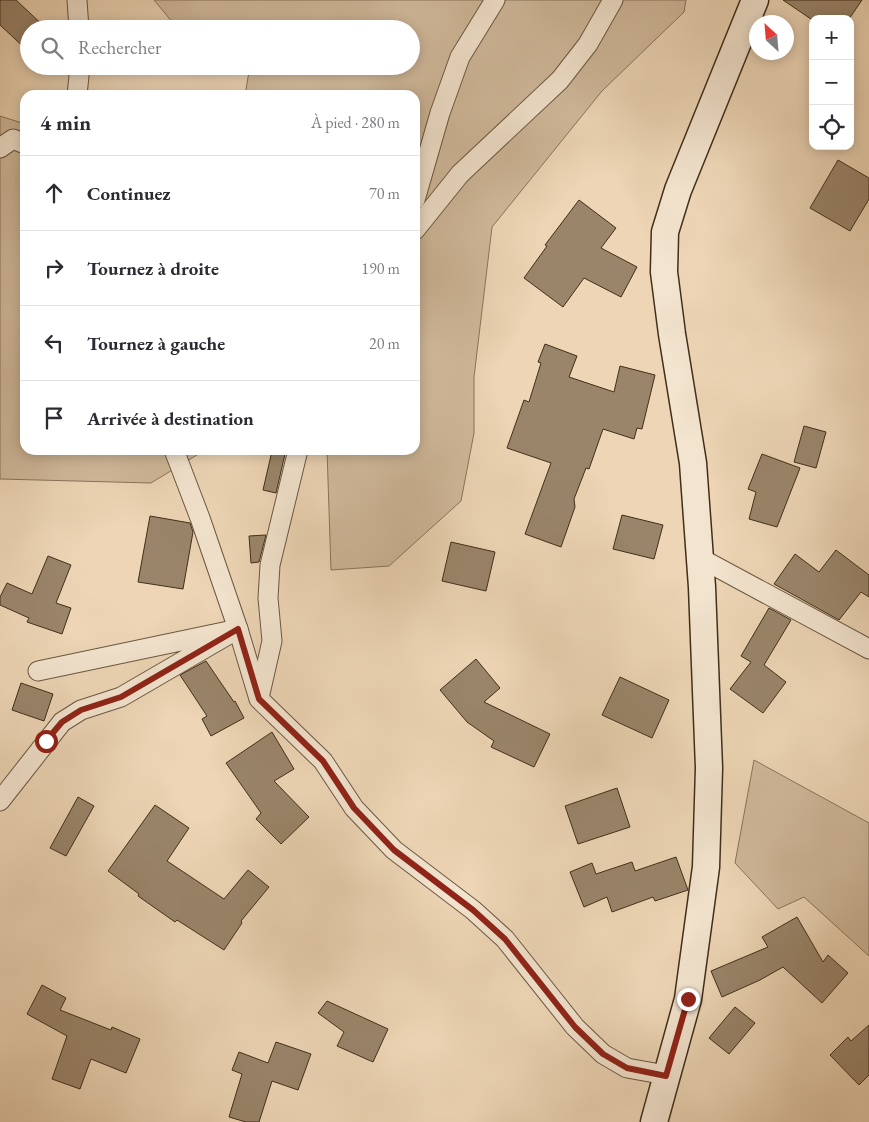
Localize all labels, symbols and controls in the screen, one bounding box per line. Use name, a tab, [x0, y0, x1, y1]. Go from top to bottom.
north arrow	[749, 15, 794, 60]
map controls	[809, 15, 854, 150]
button: +	[809, 15, 854, 60]
search box	[20, 20, 420, 75]
icon: search	[38, 34, 66, 62]
text: Rechercher	[78, 35, 161, 60]
button: −	[809, 60, 854, 105]
button: locate	[809, 105, 854, 150]
text: 4 min	[40, 109, 91, 136]
text: À pied · 280 m	[311, 112, 400, 133]
icon: ahead	[40, 179, 68, 207]
text: Continuez	[87, 181, 171, 206]
text: 70 m	[369, 183, 400, 204]
icon: right	[40, 254, 68, 282]
text: Tournez à droite	[87, 256, 219, 281]
text: 190 m	[361, 258, 400, 279]
icon: left	[40, 329, 68, 357]
text: Tournez à gauche	[87, 331, 225, 356]
text: 20 m	[369, 333, 400, 354]
icon: arrive	[40, 404, 68, 432]
text: Arrivée à destination	[87, 406, 254, 431]
route start	[35, 730, 58, 753]
route end	[677, 988, 700, 1011]

